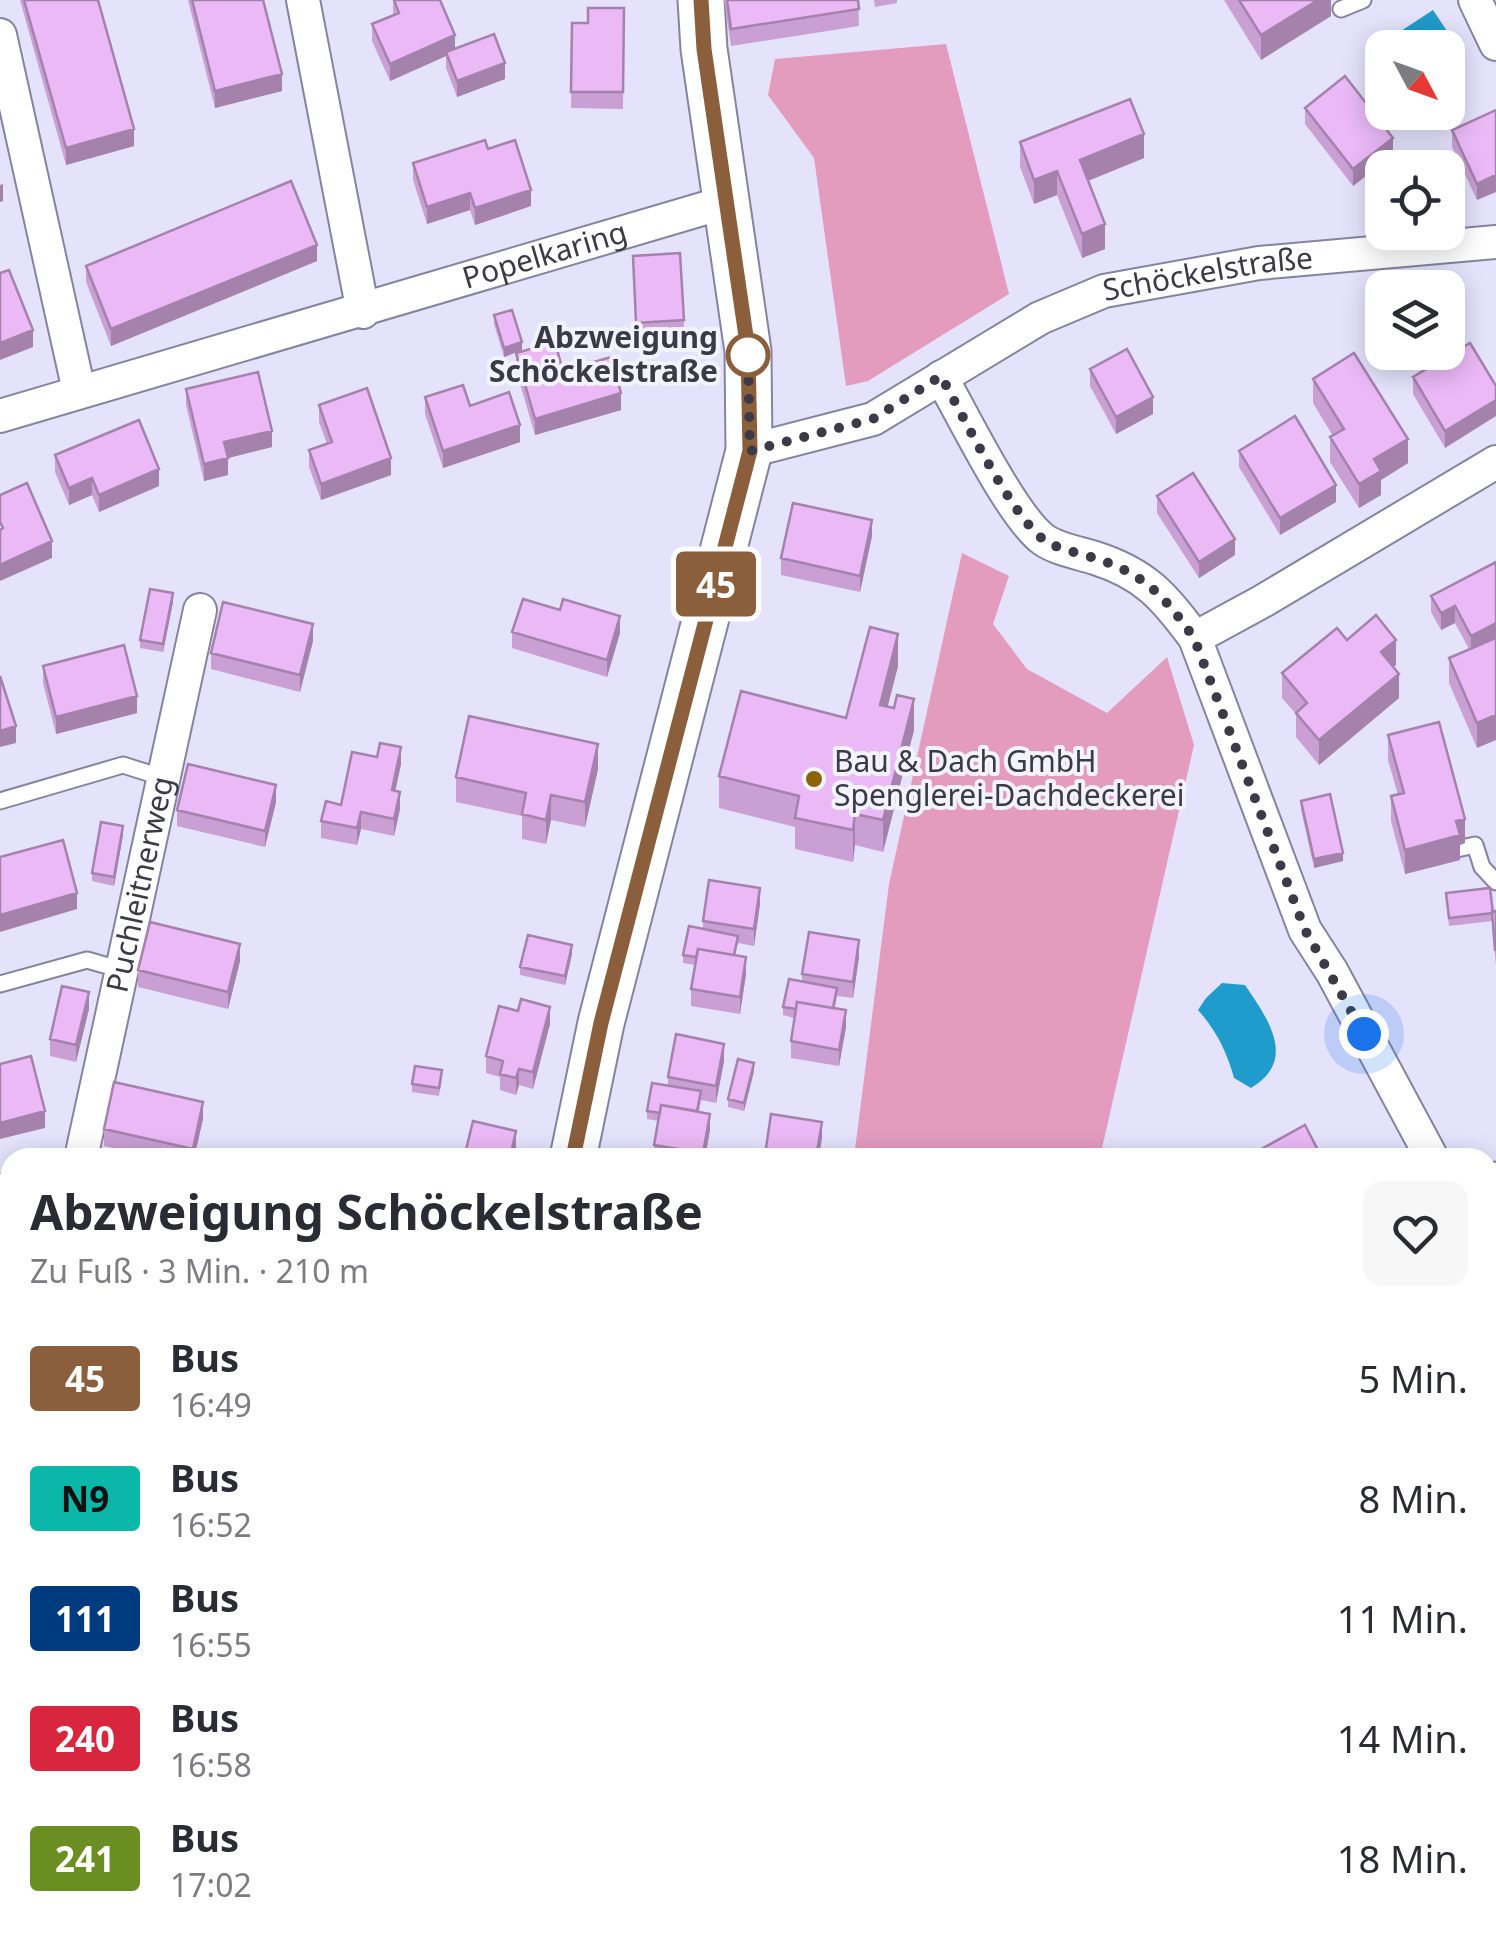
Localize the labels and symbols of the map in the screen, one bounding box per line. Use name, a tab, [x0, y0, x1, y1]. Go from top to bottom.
north arrow	[1365, 30, 1465, 130]
street label: Popelkaring	[457, 210, 631, 298]
street label: Schöckelstraße	[1099, 236, 1314, 310]
place label: Abzweigung Schöckelstraße	[489, 316, 718, 391]
marker: Abzweigung Schöckelstraße	[727, 334, 769, 376]
line badge: 45	[671, 552, 761, 616]
place label: Bau & Dach GmbH Spenglerei-Dachdeckerei	[834, 740, 1184, 815]
marker: Bau & Dach GmbH Spenglerei-Dachdeckerei	[803, 768, 825, 790]
street label: Puchleitnerweg	[96, 772, 182, 996]
your location	[1339, 1009, 1389, 1059]

